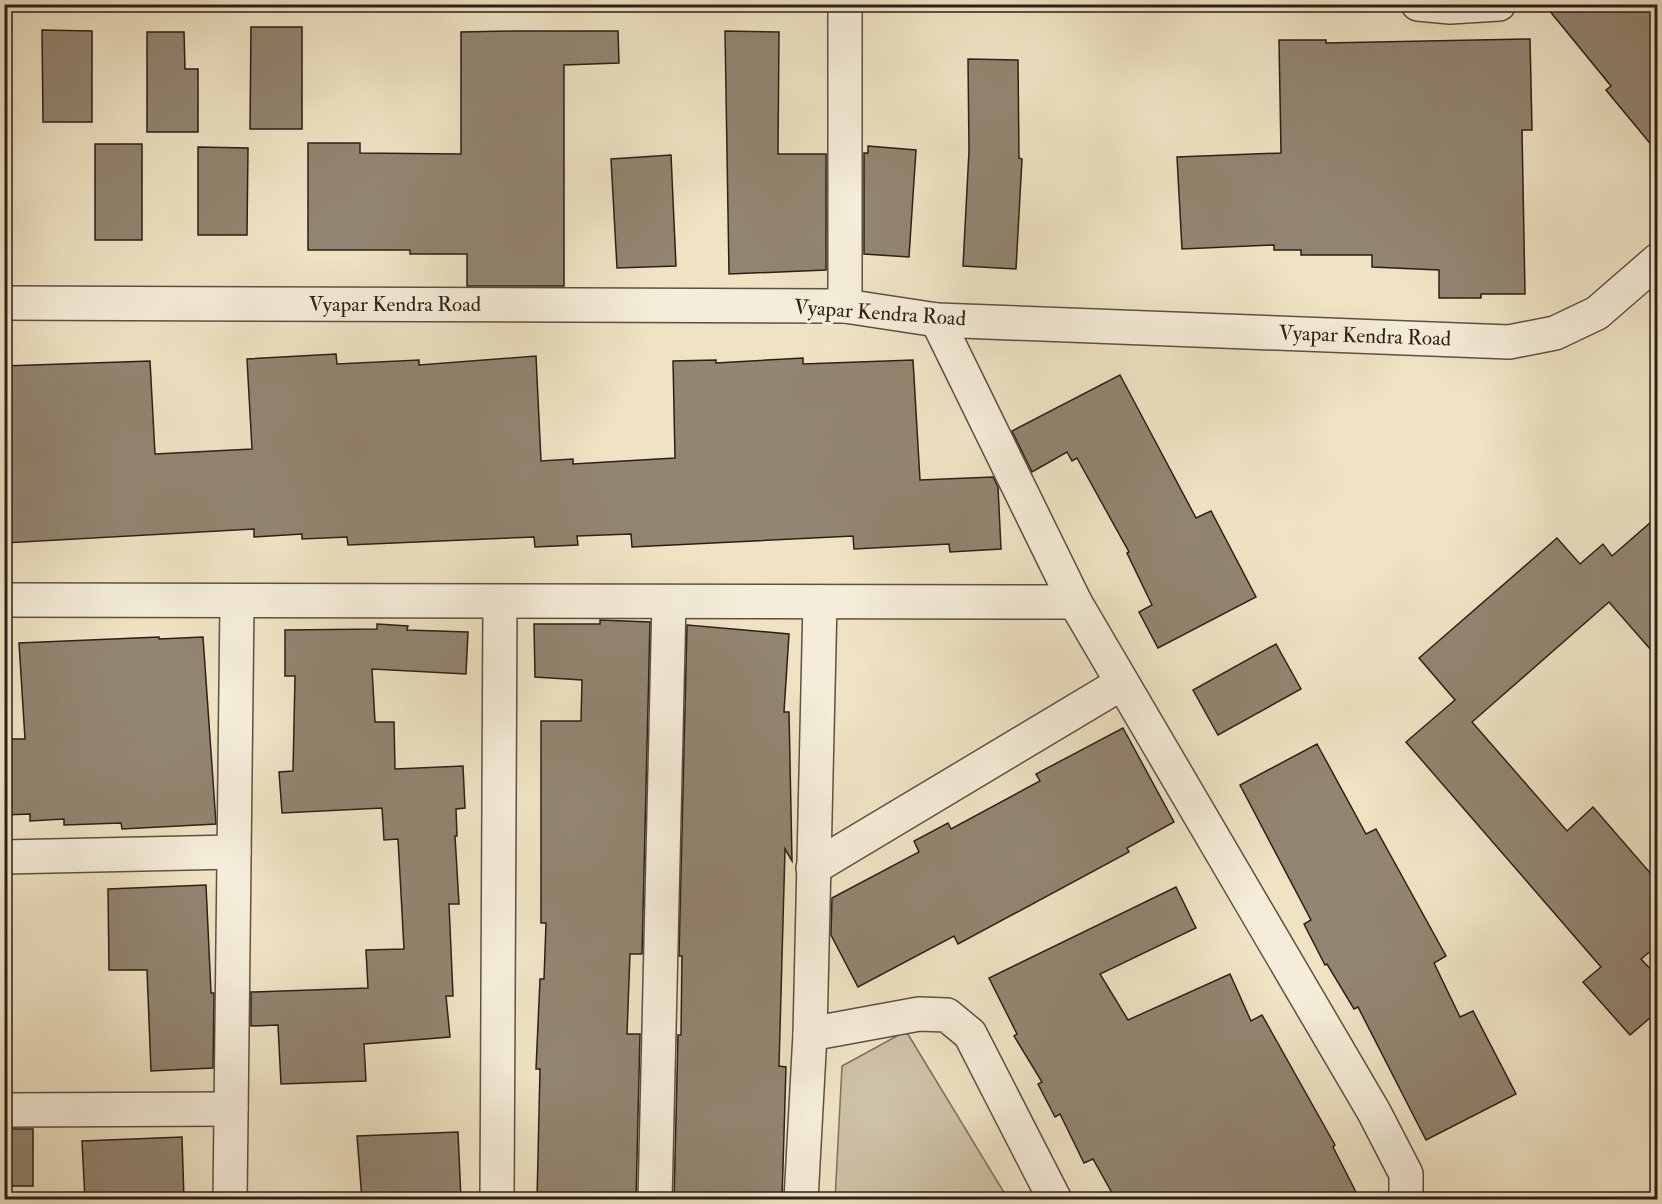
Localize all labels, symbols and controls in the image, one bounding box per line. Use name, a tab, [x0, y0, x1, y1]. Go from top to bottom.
street label: Vyapar Kendra Road	[309, 291, 482, 318]
street label: Vyapar Kendra Road	[793, 294, 968, 333]
street label: Vyapar Kendra Road	[1278, 319, 1452, 353]

